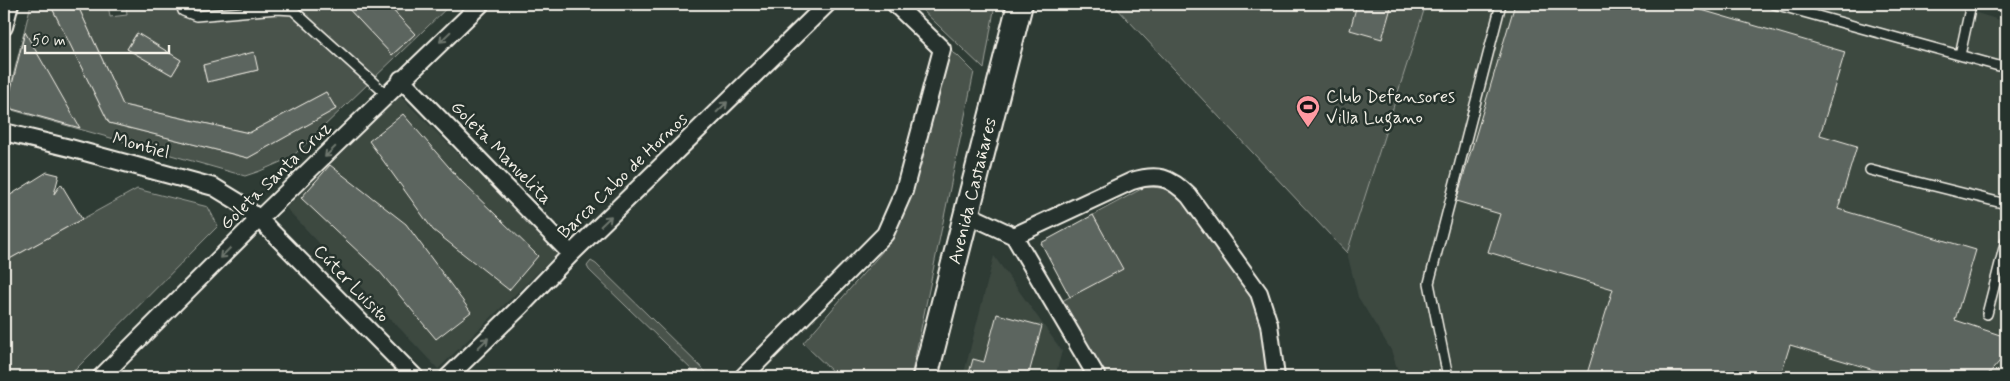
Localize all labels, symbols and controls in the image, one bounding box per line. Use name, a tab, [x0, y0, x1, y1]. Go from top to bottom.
scale bar	[25, 22, 169, 54]
text: 50 m	[32, 31, 66, 51]
one-way arrow	[439, 31, 452, 43]
place label: Club Defensores Villa Lugano	[1326, 85, 1455, 132]
sports icon: Club Defensores Villa Lugano	[1295, 94, 1321, 128]
street label: Goleta Manuelita	[445, 96, 557, 210]
one-way arrow	[716, 101, 728, 113]
street label: Barca Cabo de Hornos	[553, 108, 693, 244]
street label: Avenida Castañares	[943, 115, 1003, 267]
street label: Goleta Santa Cruz	[215, 117, 337, 235]
street label: Montiel	[110, 127, 172, 165]
one-way arrow	[324, 146, 336, 158]
one-way arrow	[600, 214, 612, 227]
street label: Cúter Luisito	[308, 240, 394, 328]
one-way arrow	[219, 247, 231, 260]
one-way arrow	[477, 337, 490, 349]

